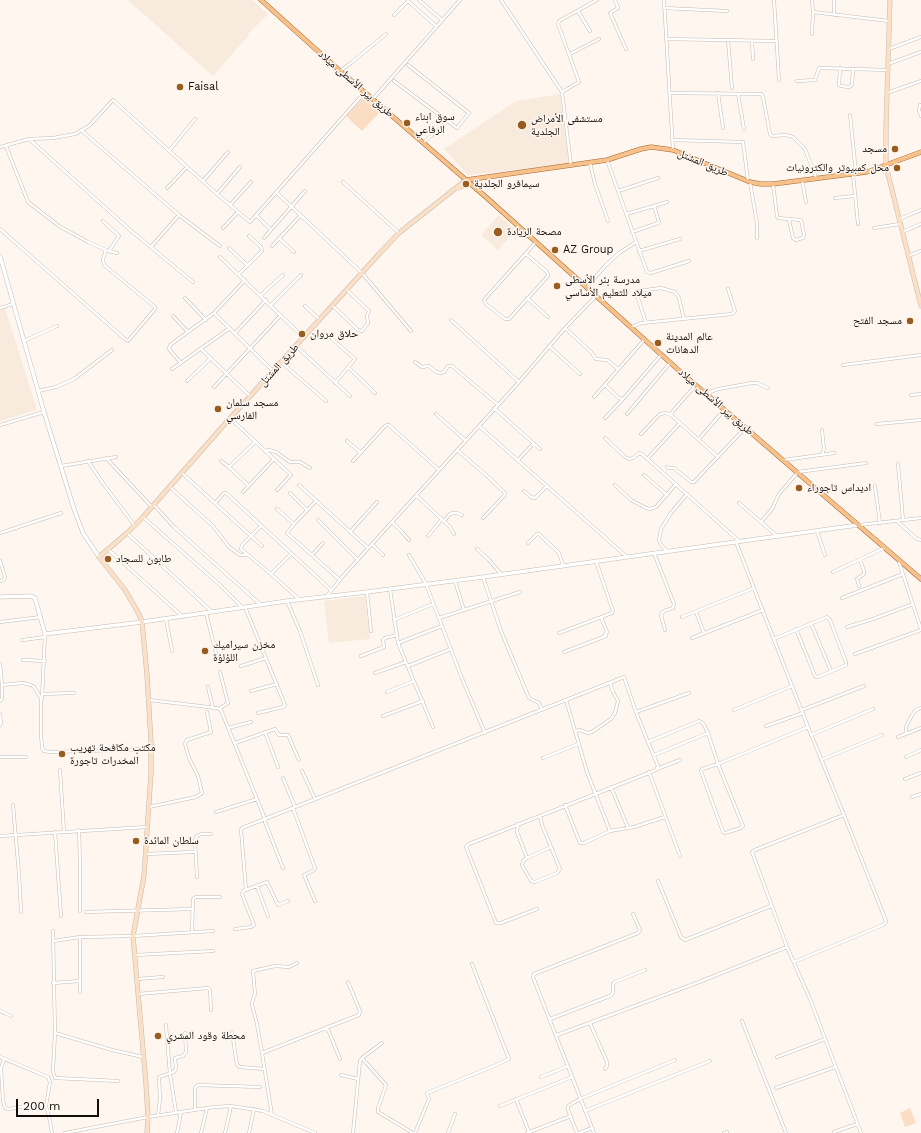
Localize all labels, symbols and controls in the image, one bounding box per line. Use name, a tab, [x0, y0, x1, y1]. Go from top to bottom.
street label: طريق بير الأسطى ميلاد	[316, 48, 396, 120]
place label: Faisal	[188, 80, 219, 94]
marker: Faisal	[175, 82, 185, 92]
place label: سوق ابناء الرفاعي	[415, 110, 455, 136]
place label: مستشفى الأمراض الجلدية	[531, 112, 603, 138]
marker: سوق ابناء الرفاعي	[402, 118, 412, 128]
marker: مستشفى الأمراض الجلدية	[516, 119, 528, 131]
place label: مسجد	[862, 142, 887, 156]
marker: مسجد	[890, 144, 900, 154]
street label: طريق المشتل	[676, 146, 730, 180]
place label: محل كمبيوتر والكترونيات	[786, 161, 889, 175]
marker: محل كمبيوتر والكترونيات	[892, 163, 902, 173]
place label: سيمافرو الجلدية	[474, 177, 539, 191]
marker: سيمافرو الجلدية	[461, 179, 471, 189]
place label: مصحة الريادة	[507, 225, 562, 239]
marker: مصحة الريادة	[492, 226, 504, 238]
place label: AZ Group	[563, 243, 614, 257]
marker: AZ Group	[550, 245, 560, 255]
place label: مدرسة بئر الأسطى ميلاد للتعليم الأساسي	[565, 273, 652, 299]
marker: مدرسة بئر الأسطى ميلاد للتعليم الأساسي	[552, 281, 562, 291]
place label: مسجد الفتح	[853, 314, 902, 328]
marker: مسجد الفتح	[905, 316, 915, 326]
place label: حلاق مروان	[310, 327, 358, 341]
marker: حلاق مروان	[297, 329, 307, 339]
place label: عالم المدينة الدهانات	[666, 330, 713, 356]
marker: عالم المدينة الدهانات	[653, 338, 663, 348]
street label: طريق المشتل	[256, 341, 302, 389]
street label: طريق بير الأسطى ميلاد	[676, 366, 756, 438]
place label: مسجد سلمان الفارسي	[226, 396, 278, 422]
marker: مسجد سلمان الفارسي	[213, 404, 223, 414]
place label: اديداس تاجوراء	[807, 481, 871, 495]
marker: اديداس تاجوراء	[794, 483, 804, 493]
place label: طابون للسجاد	[116, 552, 171, 566]
marker: طابون للسجاد	[103, 554, 113, 564]
place label: مخزن سيراميك اللؤلؤة	[213, 638, 275, 664]
marker: مخزن سيراميك اللؤلؤة	[200, 646, 210, 656]
place label: مكتب مكافحة تهريب المخدرات تاجورة	[70, 741, 155, 767]
marker: مكتب مكافحة تهريب المخدرات تاجورة	[57, 749, 67, 759]
place label: سلطان المائدة	[144, 834, 199, 848]
marker: سلطان المائدة	[131, 836, 141, 846]
place label: محطة وقود المشري	[166, 1029, 245, 1043]
marker: محطة وقود المشري	[153, 1031, 163, 1041]
scale bar	[18, 1091, 101, 1117]
text: 200 m	[23, 1099, 60, 1113]

